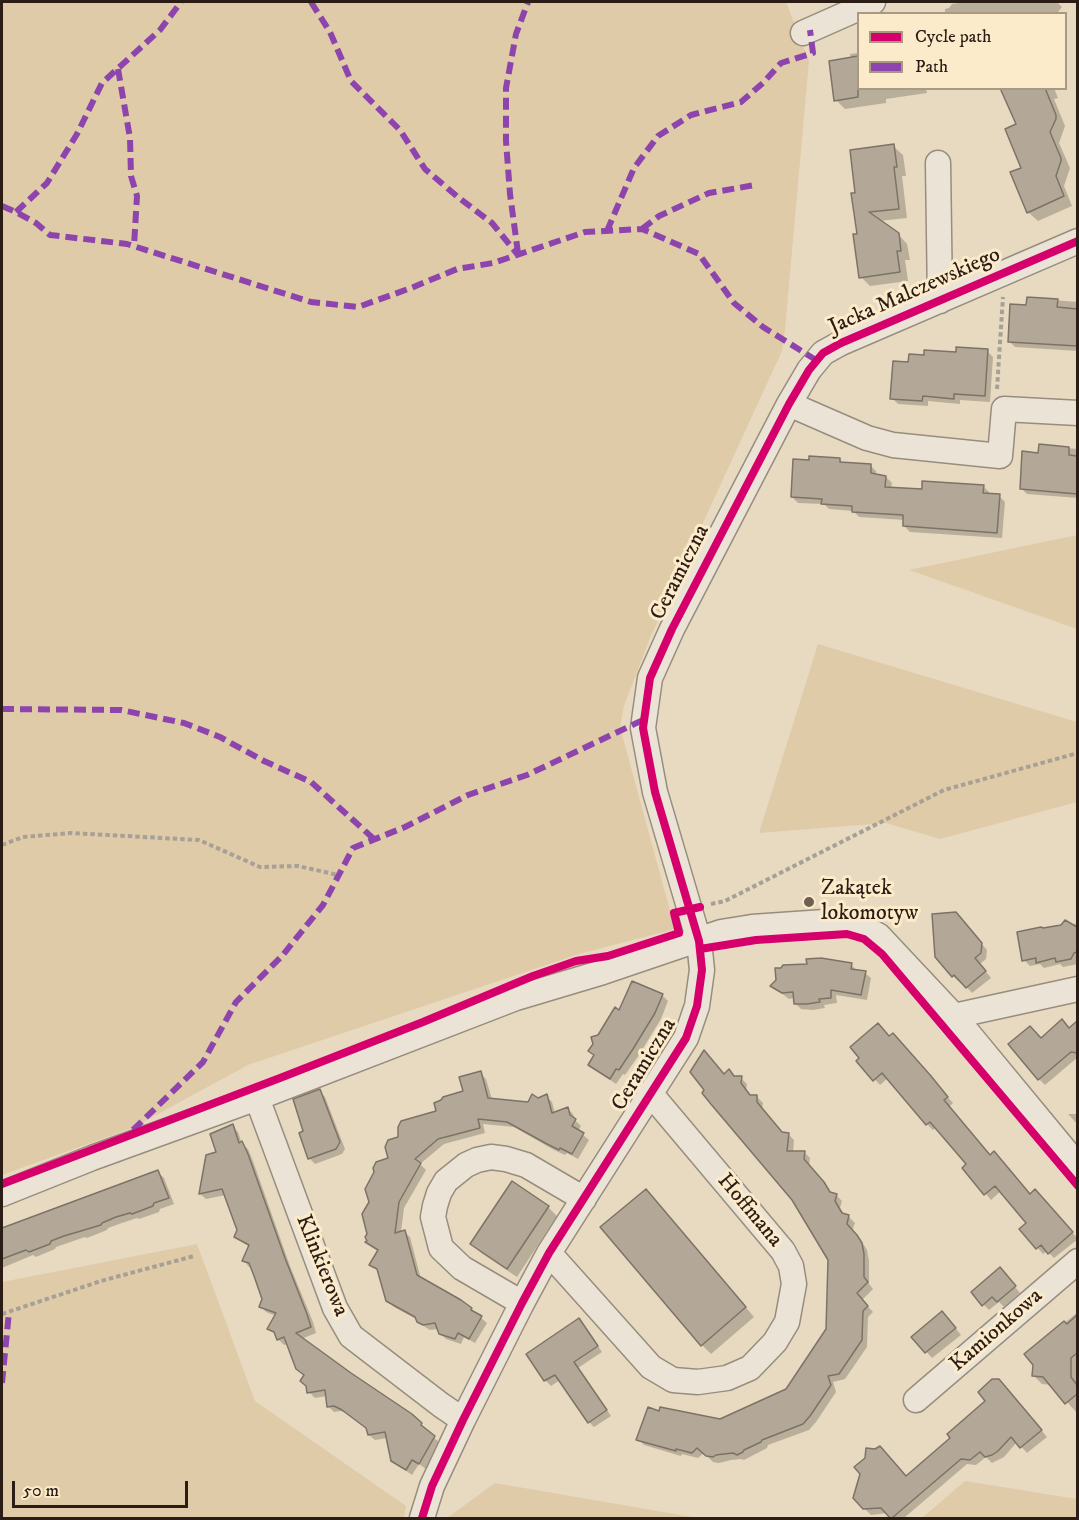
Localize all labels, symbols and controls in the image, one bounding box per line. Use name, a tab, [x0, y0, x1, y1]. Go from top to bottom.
legend	[857, 12, 1067, 90]
text: Cycle path	[915, 26, 992, 48]
text: Path	[915, 56, 948, 78]
street label: Jacka Malczewskiego	[825, 242, 1005, 342]
street label: Ceramiczna	[646, 521, 716, 625]
place label: Zakątek lokomotyw	[821, 876, 918, 927]
marker: Zakątek lokomotyw	[802, 895, 816, 909]
street label: Ceramiczna	[607, 1014, 683, 1116]
street label: Hoffmana	[711, 1169, 787, 1253]
street label: Klinkierowa	[289, 1211, 353, 1321]
street label: Kamionkowa	[945, 1284, 1049, 1378]
scale bar	[15, 1469, 190, 1507]
text: 50 m	[23, 1480, 59, 1502]

